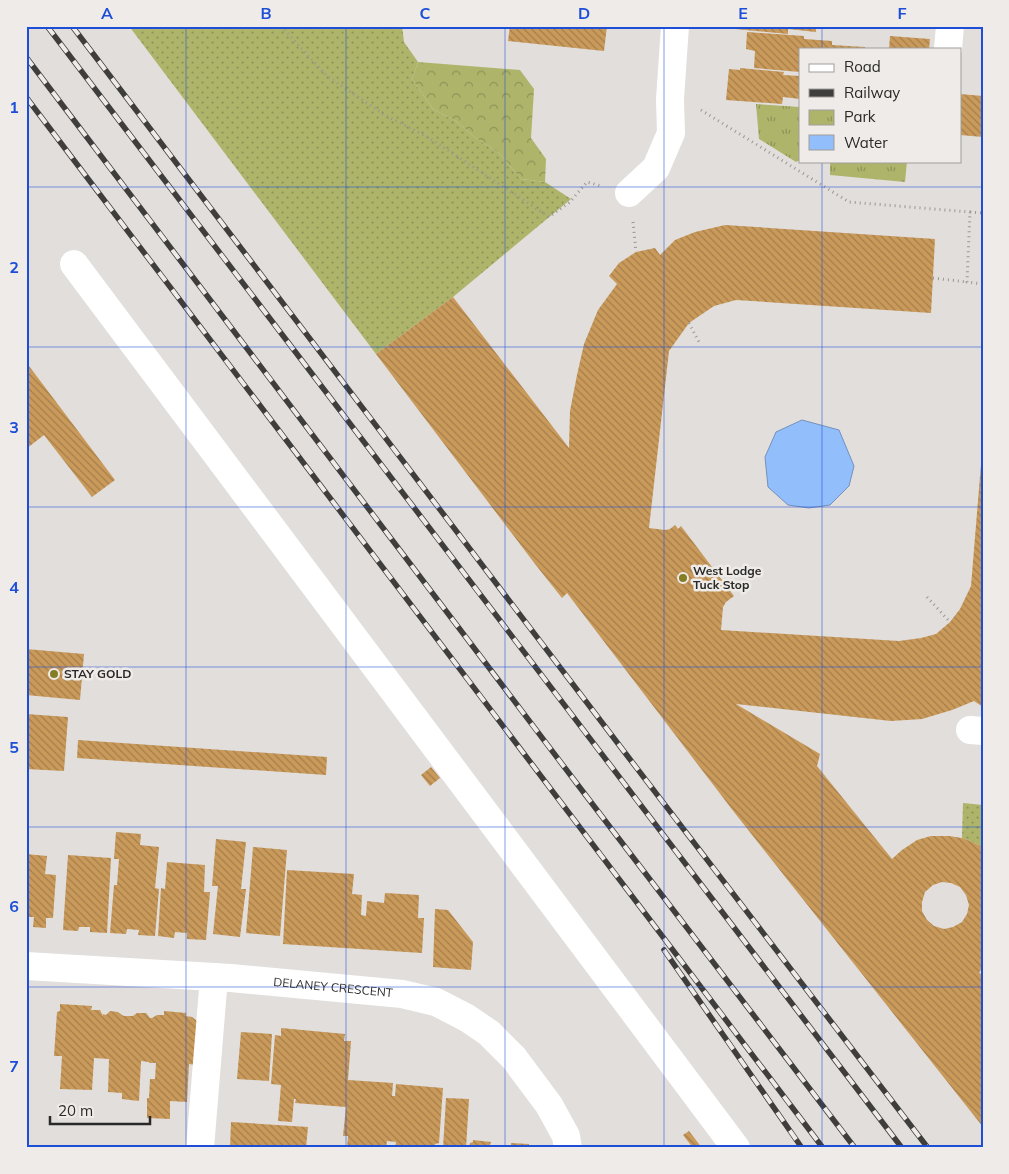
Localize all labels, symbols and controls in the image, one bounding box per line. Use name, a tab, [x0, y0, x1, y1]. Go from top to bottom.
text: A	[101, 3, 113, 23]
text: B	[260, 3, 272, 23]
text: C	[420, 3, 431, 23]
text: D	[578, 3, 590, 23]
text: E	[738, 3, 748, 23]
text: F	[897, 3, 907, 23]
legend	[799, 48, 962, 162]
text: Road	[844, 57, 881, 76]
text: Railway	[844, 83, 900, 102]
text: 1	[9, 97, 19, 117]
text: Park	[844, 107, 876, 126]
text: Water	[844, 133, 888, 152]
text: 2	[9, 257, 19, 277]
text: 3	[9, 417, 19, 437]
place label: West Lodge Tuck Stop	[693, 563, 762, 592]
marker: West Lodge Tuck Stop	[677, 572, 689, 584]
text: 4	[9, 577, 19, 597]
place label: STAY GOLD	[64, 666, 131, 681]
marker: STAY GOLD	[48, 668, 60, 680]
text: 5	[9, 737, 19, 757]
text: 6	[9, 896, 19, 916]
street label: DELANEY CRESCENT	[273, 974, 394, 1000]
text: 7	[9, 1056, 19, 1076]
scale bar	[50, 1094, 150, 1126]
text: 20 m	[58, 1101, 93, 1120]

